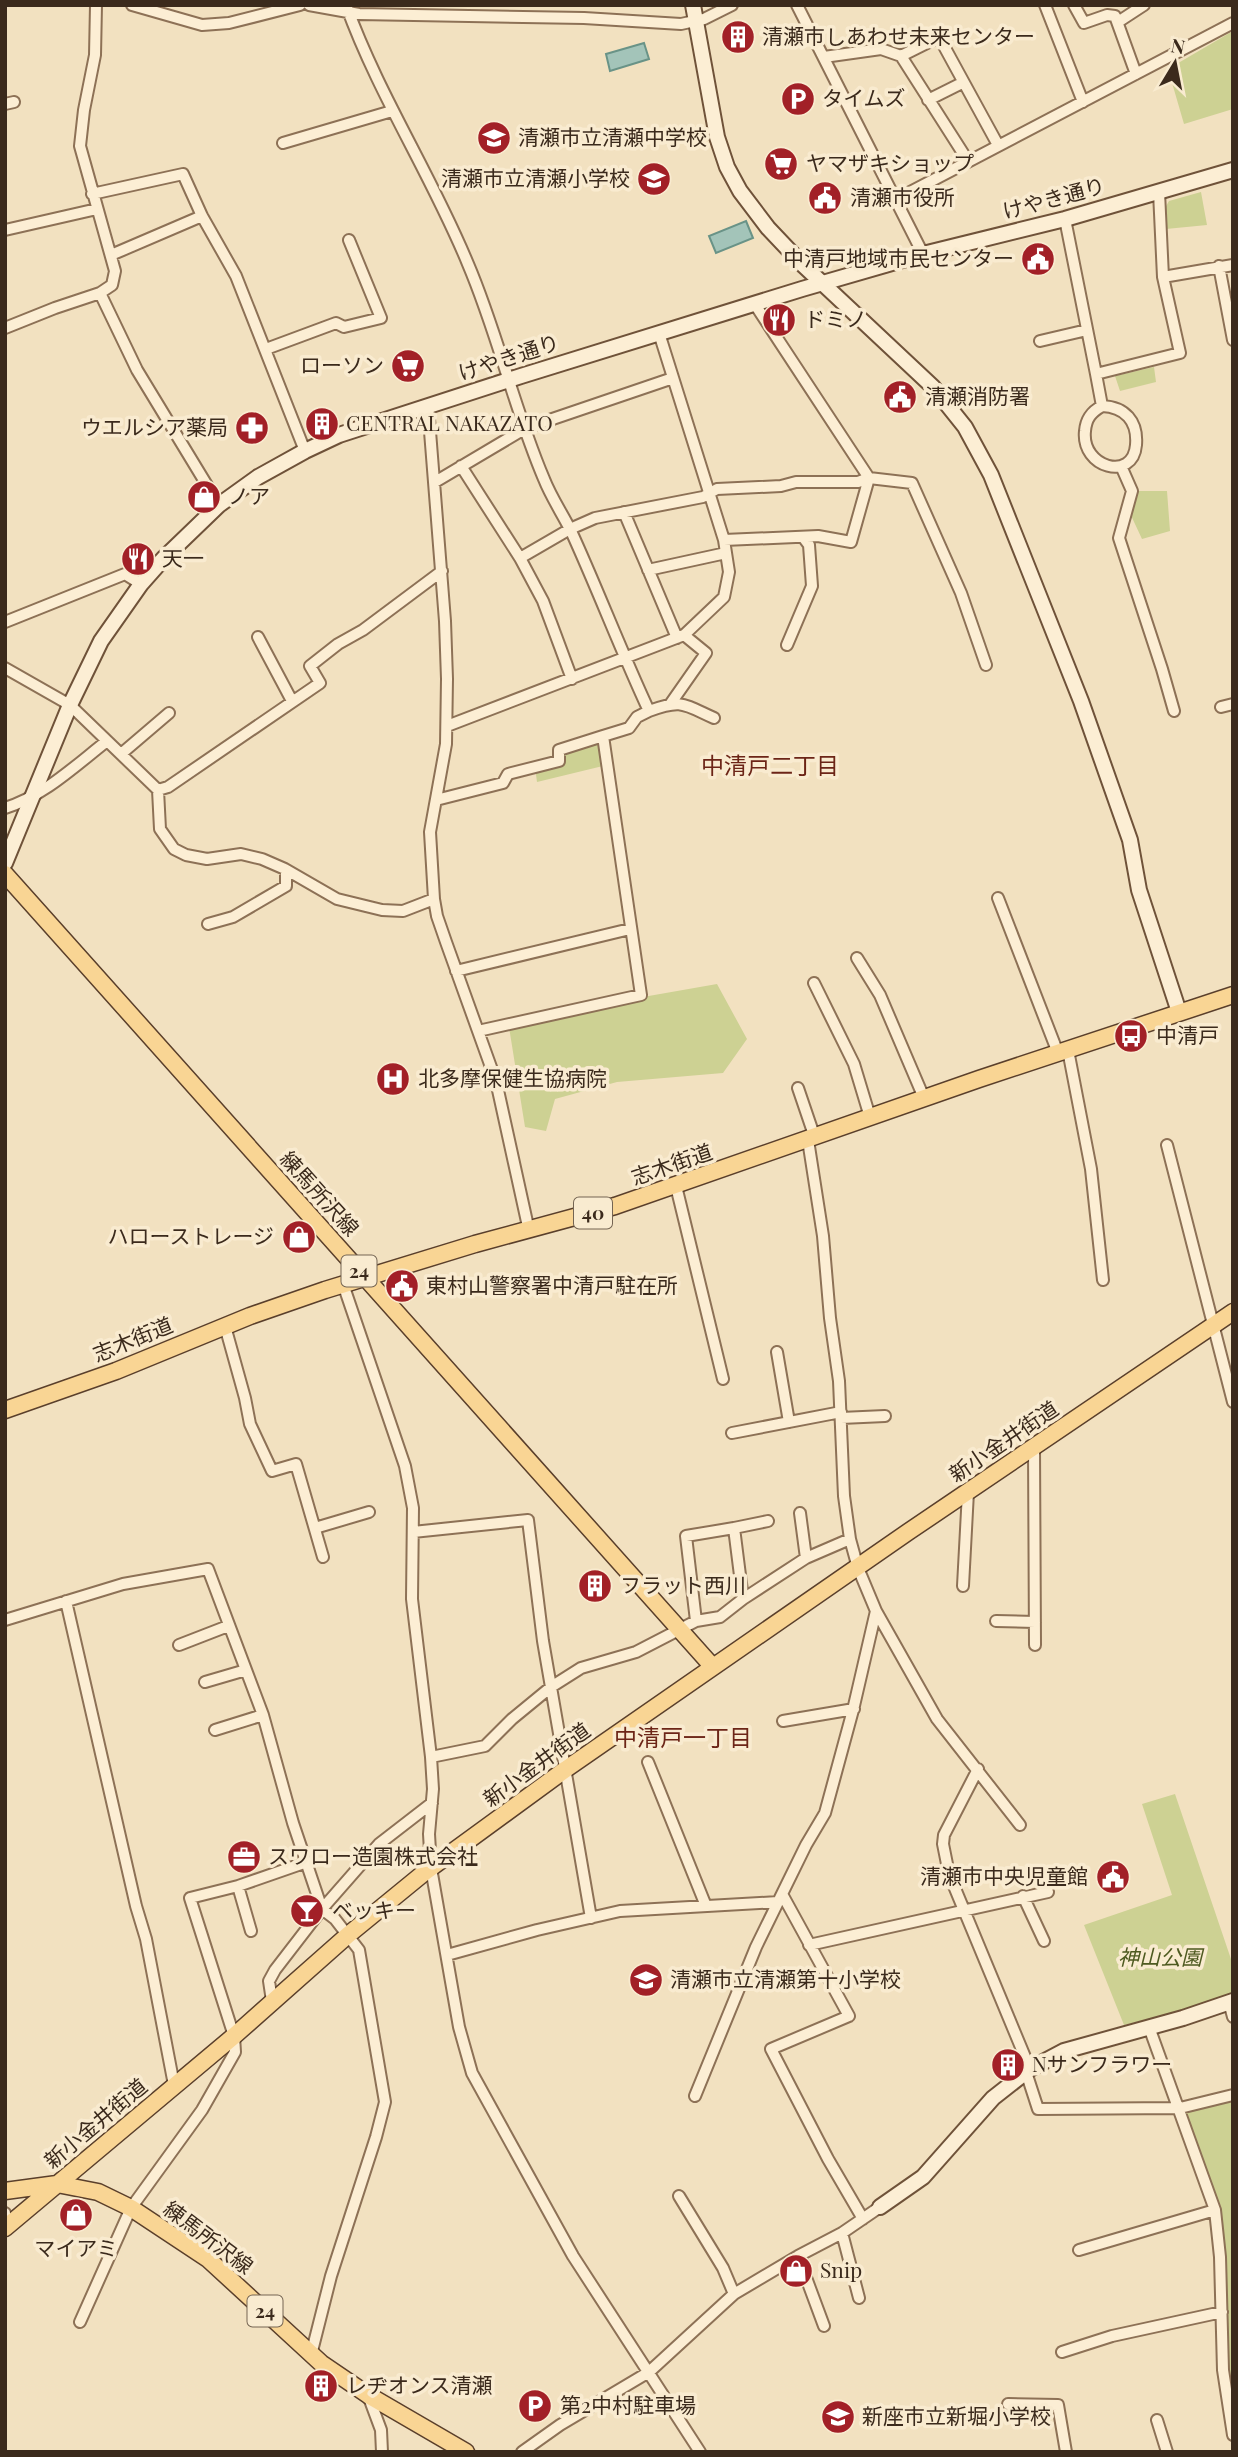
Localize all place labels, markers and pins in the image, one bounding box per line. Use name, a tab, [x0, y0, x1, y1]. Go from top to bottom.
building icon: 清瀬市しあわせ未来センター	[719, 18, 757, 56]
place label: 清瀬市しあわせ未来センター	[762, 21, 1035, 49]
parking icon: タイムズ	[779, 80, 817, 118]
place label: タイムズ	[822, 83, 906, 111]
school or university icon: 清瀬市立清瀬中学校	[475, 119, 513, 157]
place label: 清瀬市立清瀬中学校	[518, 122, 707, 150]
supermarket icon: ヤマザキショップ	[762, 145, 800, 183]
place label: ヤマザキショップ	[806, 148, 974, 176]
school or university icon: 清瀬市立清瀬小学校	[635, 160, 673, 198]
place label: 清瀬市立清瀬小学校	[441, 163, 630, 191]
public building icon: 清瀬市役所	[806, 179, 844, 217]
place label: 清瀬市役所	[850, 182, 955, 210]
public building icon: 中清戸地域市民センター	[1019, 240, 1057, 278]
place label: 中清戸地域市民センター	[783, 243, 1014, 271]
restaurant icon: ドミノ	[760, 301, 798, 339]
place label: ドミノ	[804, 304, 867, 332]
supermarket icon: ローソン	[389, 347, 427, 385]
place label: ローソン	[300, 350, 384, 378]
public building icon: 清瀬消防署	[881, 378, 919, 416]
place label: 清瀬消防署	[925, 381, 1030, 409]
building icon: CENTRAL NAKAZATO	[303, 405, 341, 443]
place label: CENTRAL NAKAZATO	[346, 408, 553, 436]
pharmacy icon: ウエルシア薬局	[233, 409, 271, 447]
place label: ウエルシア薬局	[81, 412, 228, 440]
shop icon: ノア	[185, 478, 223, 516]
place label: ノア	[228, 481, 270, 509]
restaurant icon: 天一	[119, 540, 157, 578]
place label: 天一	[162, 543, 204, 571]
bus stop icon: 中清戸	[1112, 1017, 1150, 1055]
place label: 中清戸	[1156, 1020, 1219, 1048]
hospital icon: 北多摩保健生協病院	[374, 1060, 412, 1098]
place label: 北多摩保健生協病院	[418, 1063, 607, 1091]
shop icon: ハローストレージ	[280, 1218, 318, 1256]
place label: ハローストレージ	[107, 1221, 274, 1249]
public building icon: 東村山警察署中清戸駐在所	[383, 1267, 421, 1305]
place label: 東村山警察署中清戸駐在所	[426, 1270, 678, 1298]
building icon: フラット西川	[576, 1567, 614, 1605]
place label: フラット西川	[620, 1570, 746, 1598]
office icon: スワロー造園株式会社	[225, 1838, 263, 1876]
place label: スワロー造園株式会社	[268, 1841, 478, 1869]
public building icon: 清瀬市中央児童館	[1094, 1858, 1132, 1896]
place label: 清瀬市中央児童館	[920, 1861, 1088, 1889]
bar icon: ベッキー	[288, 1892, 326, 1930]
place label: ベッキー	[332, 1895, 416, 1923]
school or university icon: 清瀬市立清瀬第十小学校	[627, 1961, 665, 1999]
place label: 清瀬市立清瀬第十小学校	[670, 1964, 901, 1992]
building icon: Nサンフラワー	[989, 2046, 1027, 2084]
place label: Nサンフラワー	[1032, 2049, 1172, 2077]
shop icon: マイアミ	[57, 2196, 95, 2234]
place label: マイアミ	[34, 2233, 118, 2261]
shop icon: Snip	[777, 2252, 815, 2290]
place label: Snip	[820, 2255, 862, 2283]
building icon: レヂオンス清瀬	[302, 2367, 340, 2405]
place label: レヂオンス清瀬	[346, 2370, 493, 2398]
parking icon: 第2中村駐車場	[516, 2387, 554, 2425]
place label: 第2中村駐車場	[560, 2390, 696, 2418]
school or university icon: 新座市立新堀小学校	[819, 2398, 857, 2436]
place label: 新座市立新堀小学校	[862, 2401, 1051, 2429]

